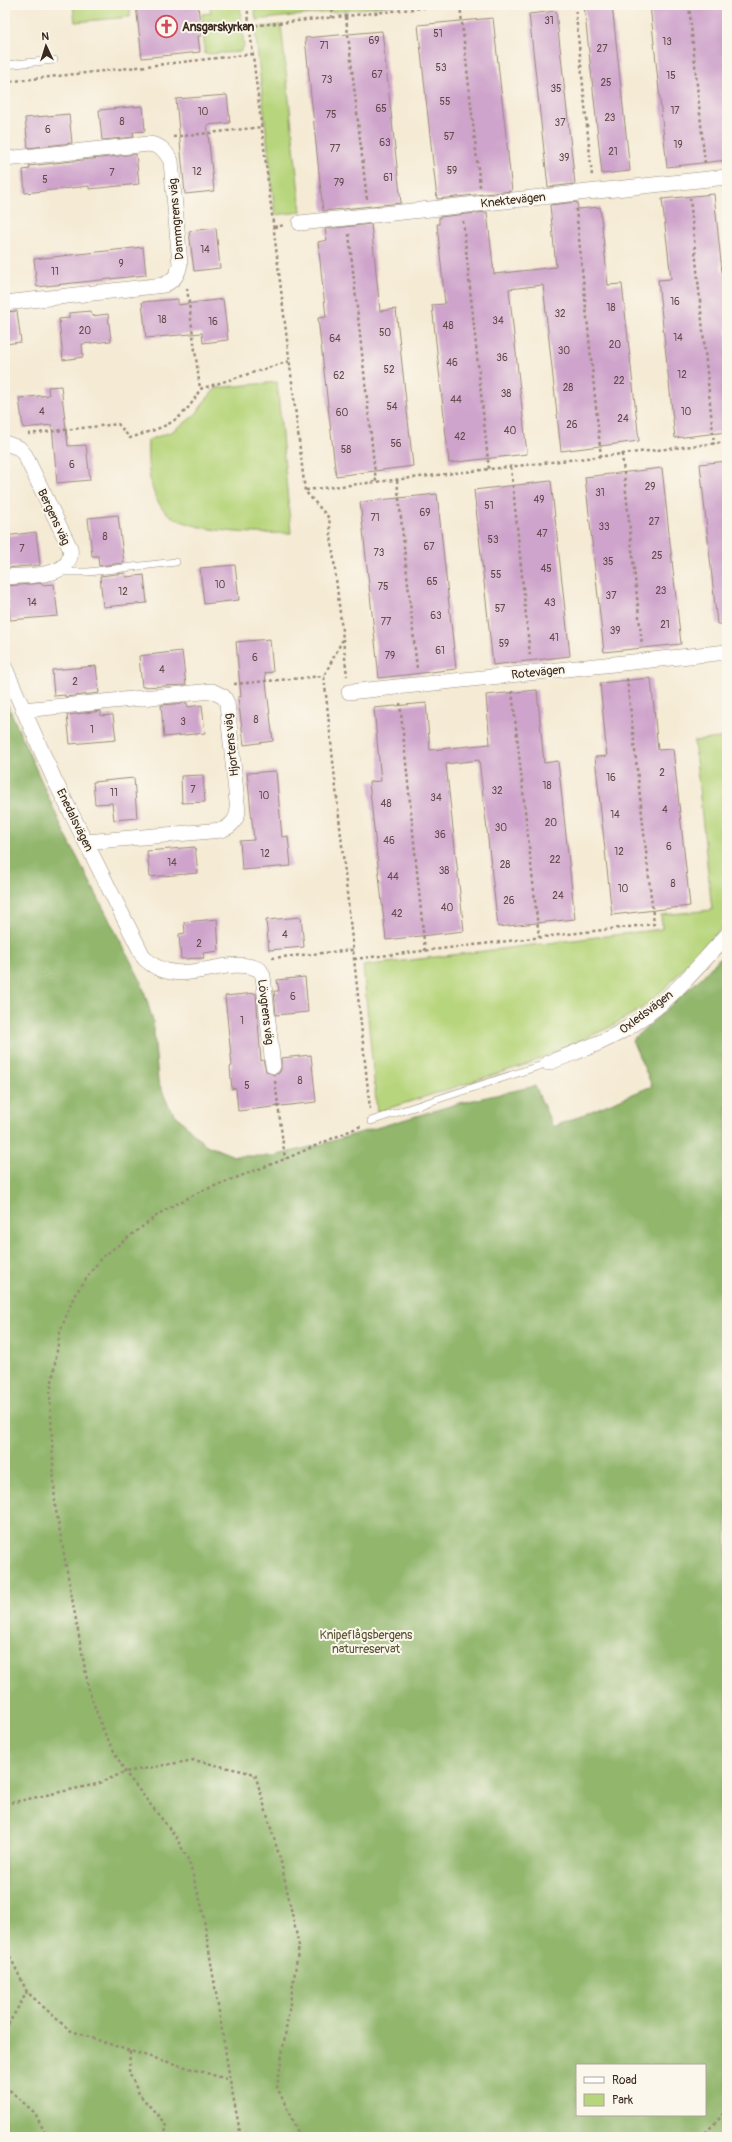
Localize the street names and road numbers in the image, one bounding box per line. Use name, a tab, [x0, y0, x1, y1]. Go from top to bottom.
street label: Dammgrens väg	[165, 178, 188, 260]
street label: Knektevägen	[480, 190, 547, 211]
street label: Bergens väg	[34, 487, 73, 548]
street label: Rotevägen	[511, 662, 566, 683]
street label: Hjortens väg	[221, 713, 242, 777]
street label: Enedalsvägen	[53, 786, 96, 854]
street label: Lövgrens väg	[254, 978, 277, 1046]
street label: Oxledsvägen	[617, 987, 676, 1037]

